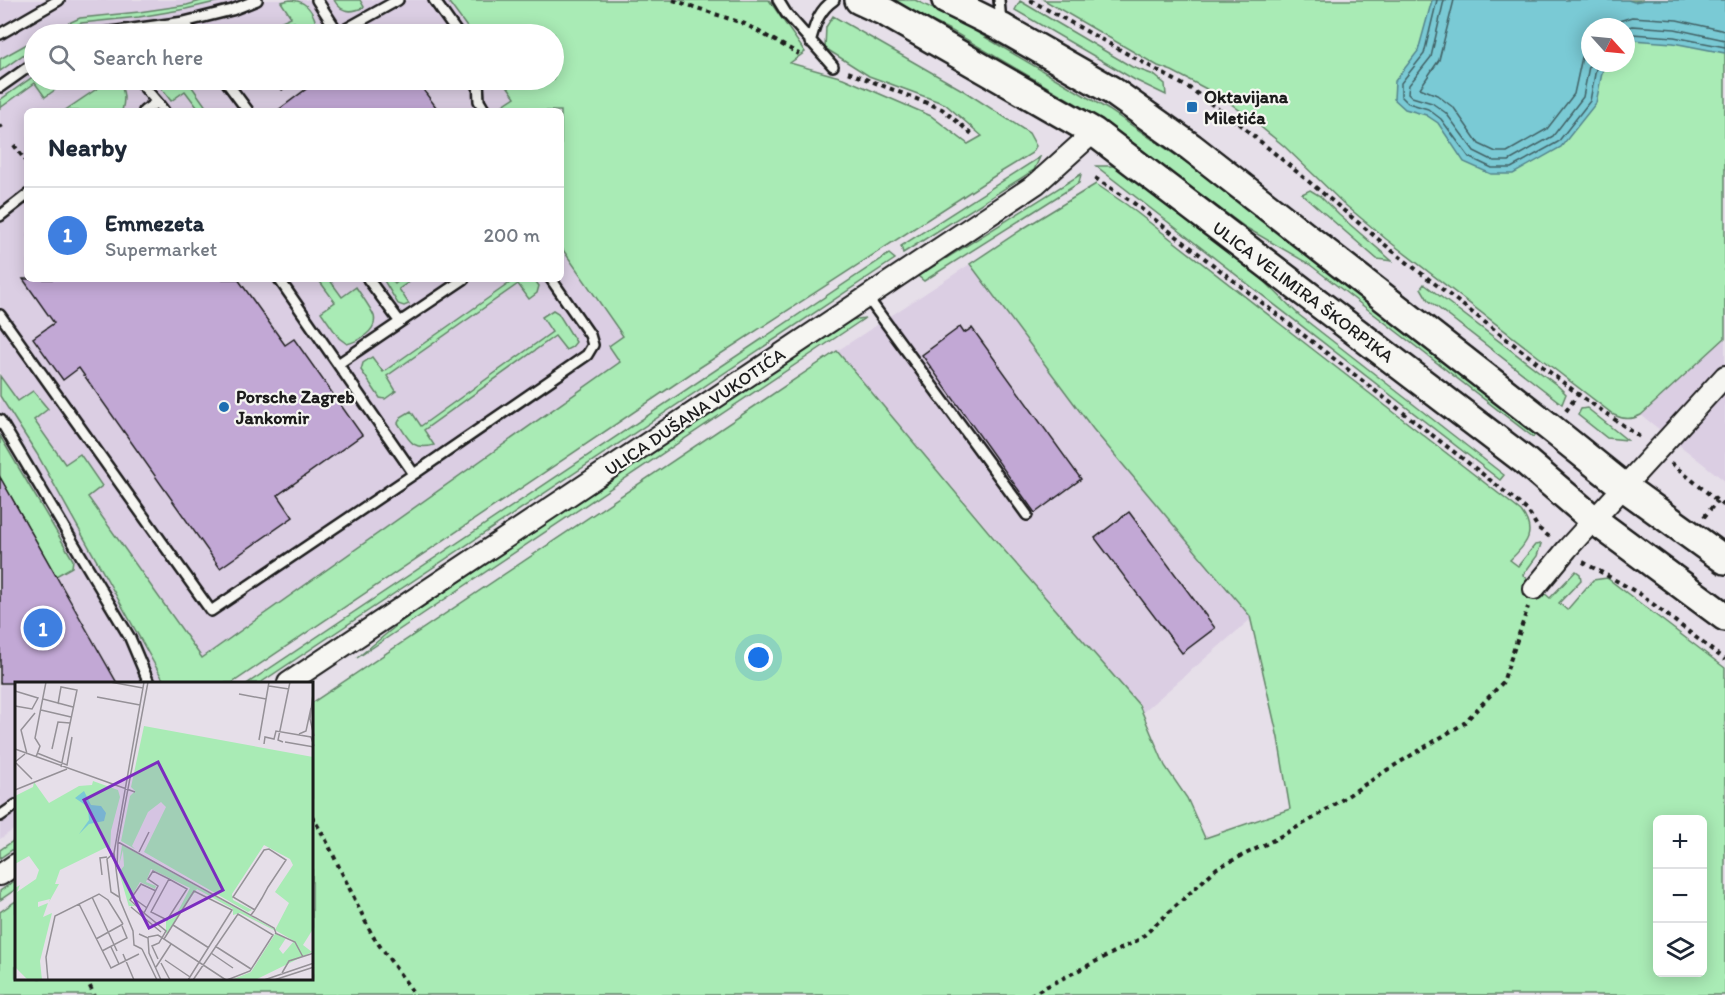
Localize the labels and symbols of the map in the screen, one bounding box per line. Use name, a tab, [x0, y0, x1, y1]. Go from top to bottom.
north arrow	[1581, 18, 1635, 72]
place label: Oktavijana Miletića	[1204, 86, 1289, 129]
marker: Oktavijana Miletića	[1185, 100, 1199, 114]
street label: ULICA VELIMIRA ŠKORPIKA	[1208, 217, 1398, 368]
street label: ULICA DUŠANA VUKOTIĆA	[601, 343, 790, 481]
place label: Porsche Zagreb Jankomir	[235, 386, 355, 429]
marker: Porsche Zagreb Jankomir	[217, 400, 231, 414]
pin: 1	[24, 606, 63, 650]
your location	[744, 643, 773, 672]
inset map	[15, 682, 314, 980]

